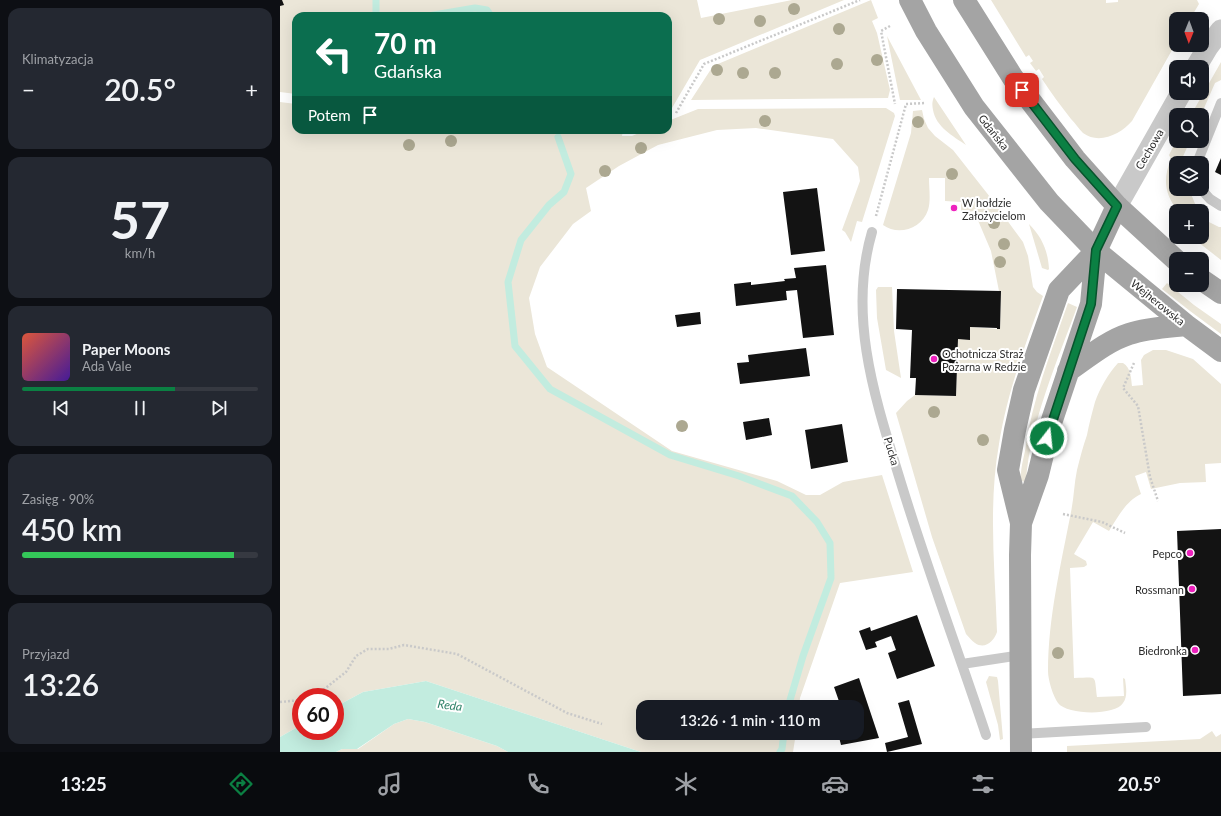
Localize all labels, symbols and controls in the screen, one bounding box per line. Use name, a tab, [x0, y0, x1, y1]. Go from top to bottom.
north arrow	[1169, 12, 1209, 52]
map controls	[1169, 12, 1209, 292]
text: 70 m	[374, 26, 437, 60]
icon: left	[308, 28, 360, 80]
text: Klimatyzacja	[22, 51, 93, 67]
text: Gdańska	[374, 60, 442, 82]
button: sound	[1169, 60, 1209, 100]
text: 20.5°	[104, 71, 176, 107]
pin	[1005, 73, 1039, 107]
text: −	[22, 76, 35, 103]
text: +	[245, 76, 258, 103]
icon: arrive	[1011, 79, 1033, 101]
icon: arrive	[359, 104, 381, 126]
text: Potem	[308, 106, 351, 124]
button: search	[1169, 108, 1209, 148]
street label: Gdańska	[976, 112, 1012, 152]
street label: Cechowa	[1132, 126, 1166, 172]
button: layers	[1169, 156, 1209, 196]
text: 57	[110, 188, 170, 250]
place label: W hołdzie Założycielom	[962, 196, 1026, 222]
marker: W hołdzie Założycielom	[949, 203, 959, 213]
button: +	[1169, 204, 1209, 244]
text: km/h	[125, 245, 155, 261]
button: −	[1169, 252, 1209, 292]
street label: Wejherowska	[1128, 276, 1188, 328]
text: Paper Moons	[82, 340, 170, 358]
place label: Ochotnicza Straż Pożarna w Redzie	[942, 347, 1026, 373]
marker: Ochotnicza Straż Pożarna w Redzie	[929, 354, 939, 364]
text: Ada Vale	[82, 358, 132, 374]
icon: previous	[50, 397, 72, 419]
icon: pause	[129, 397, 151, 419]
icon: next	[208, 397, 230, 419]
position arrow	[1026, 417, 1068, 459]
street label: Pucka	[882, 435, 902, 467]
text: Zasięg · 90%	[22, 491, 94, 507]
text: 450 km	[22, 511, 122, 547]
place label: Pepco	[1152, 547, 1182, 560]
marker: Pepco	[1185, 548, 1195, 558]
place label: Rossmann	[1135, 583, 1184, 596]
marker: Rossmann	[1187, 584, 1197, 594]
place label: Biedronka	[1138, 644, 1187, 657]
marker: Biedronka	[1190, 645, 1200, 655]
text: Przyjazd	[22, 646, 70, 662]
text: 13:26	[22, 666, 99, 702]
speed limit sign: 60	[292, 688, 344, 740]
water label: Reda	[437, 696, 463, 714]
text: 13:26 · 1 min · 110 m	[680, 711, 820, 729]
icon: directions	[227, 770, 255, 798]
icon: music	[376, 770, 404, 798]
icon: phone	[524, 770, 552, 798]
icon: climate	[672, 770, 700, 798]
icon: car	[821, 770, 849, 798]
icon: filters	[969, 770, 997, 798]
text: 13:25	[60, 773, 107, 795]
text: 20.5°	[1118, 773, 1161, 795]

